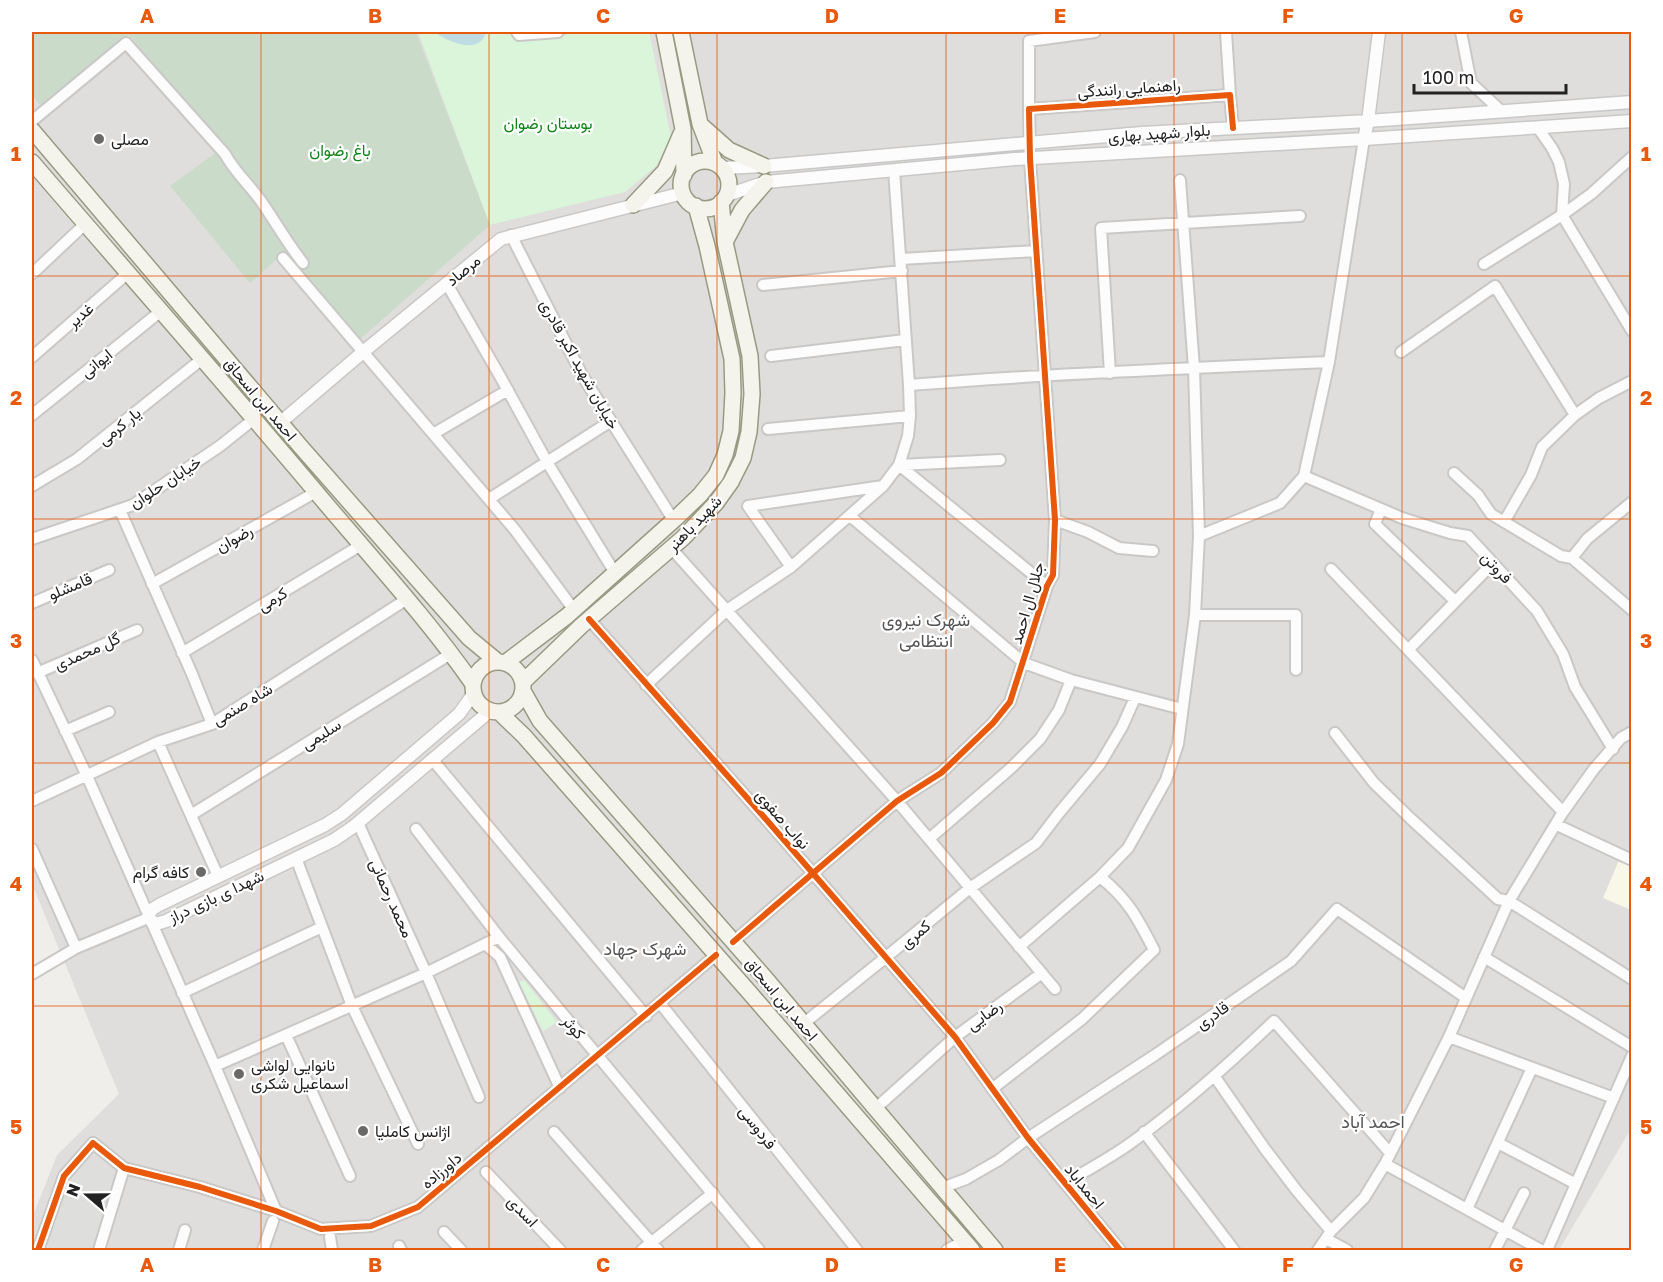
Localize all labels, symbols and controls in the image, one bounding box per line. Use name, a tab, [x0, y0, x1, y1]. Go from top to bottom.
text: A	[140, 3, 154, 27]
text: B	[368, 3, 382, 27]
text: C	[596, 3, 610, 27]
text: D	[825, 3, 839, 27]
text: E	[1054, 3, 1066, 27]
text: F	[1282, 3, 1294, 27]
text: G	[1509, 3, 1523, 27]
scale bar	[1414, 57, 1566, 95]
text: 100 m	[1423, 66, 1474, 88]
street label: راهنمایی رانندگی	[1077, 74, 1181, 103]
park label: بوستان رضوان	[504, 113, 592, 134]
street label: بلوار شهید بهاری	[1107, 119, 1211, 148]
place label: مصلی	[111, 129, 149, 150]
marker: مصلی	[92, 132, 106, 146]
park label: باغ رضوان	[309, 140, 371, 162]
text: 1	[11, 141, 21, 165]
text: 1	[1641, 141, 1651, 165]
street label: مرصاد	[442, 250, 485, 291]
street label: خیابان شهید اکبر قادری	[535, 295, 624, 433]
street label: غدیر	[62, 298, 98, 333]
street label: ایوانی	[76, 344, 117, 383]
street label: احمد ابن اسحاق	[220, 353, 302, 445]
text: 2	[10, 385, 22, 409]
text: 2	[1640, 385, 1652, 409]
street label: یار کرمی	[93, 403, 145, 450]
street label: خیابان حلوان	[125, 451, 206, 514]
street label: شهید باهنر	[662, 491, 726, 557]
street label: رضوان	[212, 520, 257, 557]
street label: فروتن	[1476, 547, 1517, 588]
street label: جلال ال احمد	[1006, 559, 1048, 646]
street label: قامشلو	[45, 568, 95, 605]
street label: کرمی	[253, 582, 291, 616]
district label: شهرک نیروی انتظامی	[882, 608, 970, 652]
text: 3	[10, 628, 22, 652]
street label: گل محمدی	[51, 628, 124, 675]
text: 3	[1640, 628, 1652, 652]
street label: شاه صنمی	[208, 678, 276, 731]
street label: سلیمی	[297, 714, 345, 755]
street label: نواب صفوی	[751, 785, 815, 854]
street label: محمد رحمانی	[365, 855, 418, 941]
place label: کافه گرام	[133, 862, 189, 883]
street label: شهدا ی بازی دراز	[164, 865, 267, 928]
marker: کافه گرام	[194, 865, 208, 879]
text: 4	[10, 871, 22, 895]
text: 4	[1640, 871, 1652, 895]
street label: کمری	[896, 915, 935, 953]
district label: شهرک جهاد	[603, 937, 687, 960]
street label: احمد ابن اسحاق	[741, 953, 823, 1045]
street label: رضایی	[962, 995, 1006, 1035]
street label: قادری	[1192, 997, 1233, 1034]
street label: کوثر	[557, 1010, 590, 1044]
place label: نانوایی لواشی اسماعیل شکری	[251, 1055, 348, 1094]
marker: نانوایی لواشی اسماعیل شکری	[232, 1067, 246, 1081]
street label: فردوسی	[734, 1101, 781, 1153]
district label: احمد آباد	[1341, 1110, 1405, 1132]
text: 5	[10, 1114, 22, 1138]
text: 5	[1640, 1114, 1652, 1138]
place label: اژانس کاملیا	[375, 1121, 451, 1142]
marker: اژانس کاملیا	[356, 1124, 370, 1138]
street label: داورزاده	[417, 1147, 466, 1194]
street label: احمداباد	[1061, 1159, 1109, 1213]
north arrow	[57, 1165, 117, 1225]
text: N	[61, 1181, 84, 1199]
street label: اسدی	[503, 1191, 543, 1232]
text: A	[140, 1252, 154, 1276]
text: B	[368, 1252, 382, 1276]
text: C	[596, 1252, 610, 1276]
text: D	[825, 1252, 839, 1276]
text: E	[1054, 1252, 1066, 1276]
text: F	[1282, 1252, 1294, 1276]
text: G	[1509, 1252, 1523, 1276]

